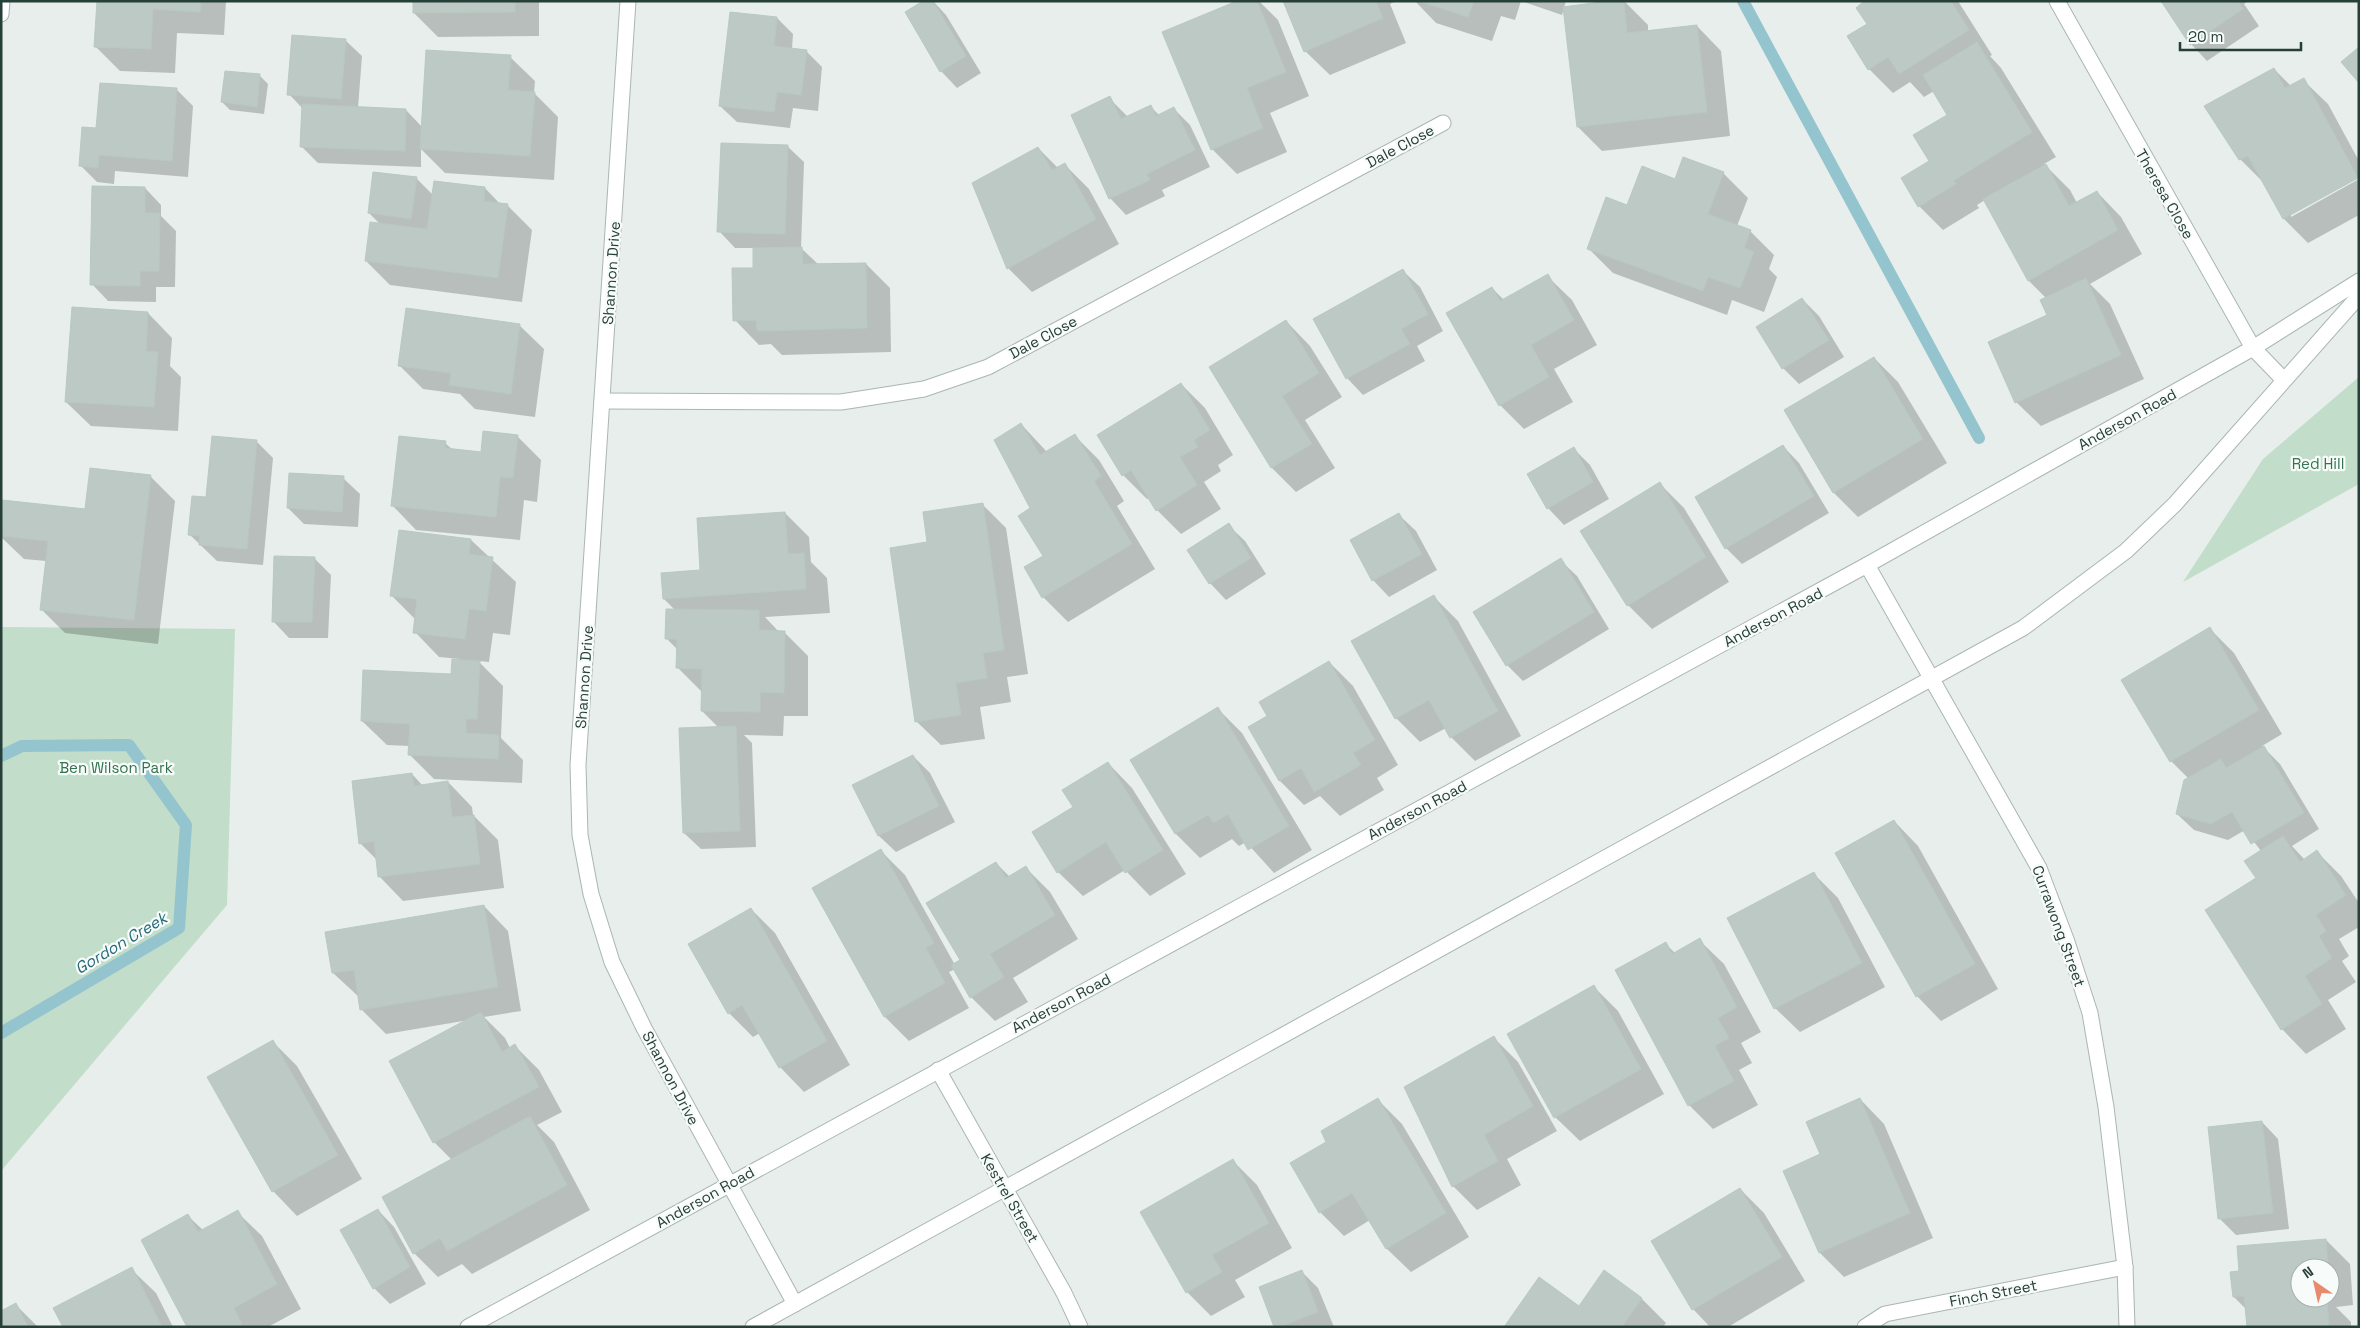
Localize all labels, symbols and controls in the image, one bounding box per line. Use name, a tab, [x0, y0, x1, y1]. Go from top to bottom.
scale bar	[2180, 20, 2301, 52]
text: 20 m	[2188, 27, 2223, 46]
street label: Dale Close	[1363, 120, 1437, 172]
street label: Theresa Close	[2132, 146, 2198, 243]
street label: Shannon Drive	[598, 221, 624, 325]
street label: Dale Close	[1006, 311, 1080, 363]
street label: Anderson Road	[2074, 384, 2180, 454]
park label: Red Hill	[2292, 454, 2344, 473]
street label: Anderson Road	[1720, 583, 1826, 651]
street label: Shannon Drive	[571, 625, 597, 729]
park label: Ben Wilson Park	[59, 758, 173, 777]
street label: Anderson Road	[1364, 776, 1470, 844]
street label: Currawong Street	[2028, 863, 2090, 989]
water label: Gordon Creek	[71, 906, 173, 979]
street label: Anderson Road	[1008, 969, 1114, 1037]
street label: Shannon Drive	[638, 1028, 704, 1128]
street label: Kestrel Street	[977, 1150, 1043, 1246]
street label: Anderson Road	[652, 1162, 758, 1232]
north arrow	[2290, 1258, 2340, 1308]
text: N	[2299, 1262, 2317, 1282]
street label: Finch Street	[1948, 1275, 2039, 1311]

